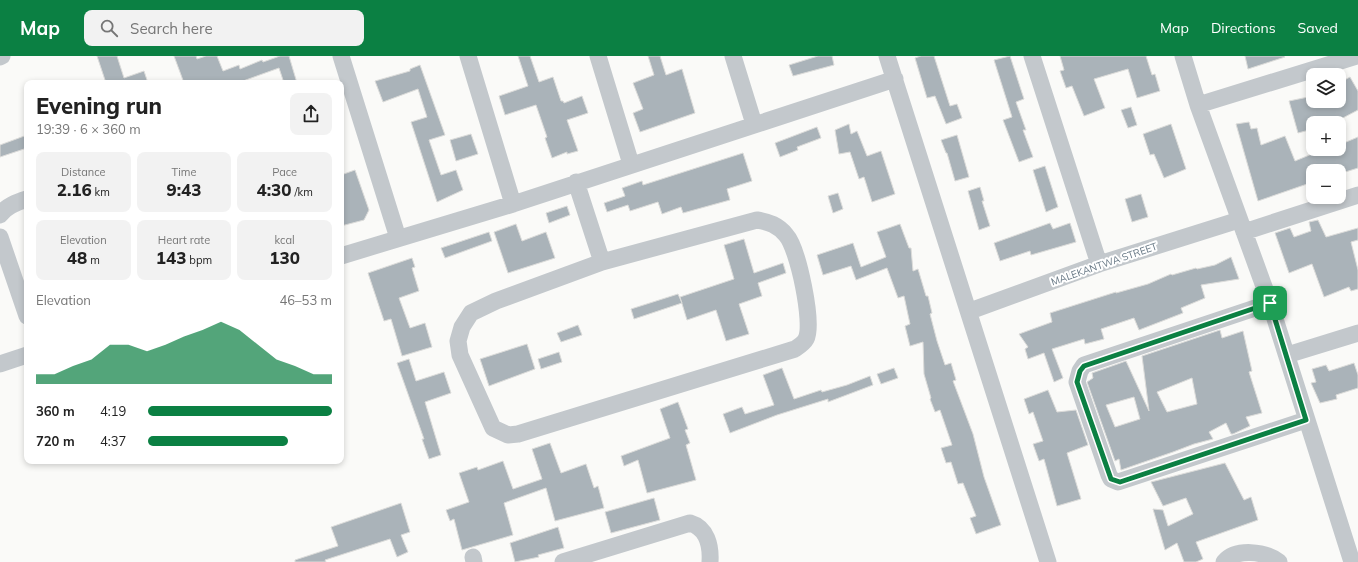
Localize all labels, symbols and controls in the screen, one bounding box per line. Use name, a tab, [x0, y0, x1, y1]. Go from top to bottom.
search box	[84, 10, 364, 46]
text: Map	[20, 16, 60, 40]
icon: search	[98, 17, 120, 39]
text: Search here	[130, 19, 213, 38]
text: Map	[1160, 19, 1189, 37]
text: Directions	[1211, 19, 1276, 37]
text: Saved	[1298, 19, 1338, 37]
map controls	[1306, 68, 1346, 204]
button: layers	[1306, 68, 1346, 108]
text: Evening run	[36, 92, 162, 120]
button: share	[290, 93, 332, 135]
button: +	[1306, 116, 1346, 156]
text: 19:39 · 6 × 360 m	[36, 121, 141, 137]
button: −	[1306, 164, 1346, 204]
text: Distance	[61, 165, 106, 179]
text: Time	[172, 165, 196, 179]
text: Pace	[272, 165, 297, 179]
text: 2.16	[57, 179, 92, 200]
text: 9:43	[166, 179, 202, 200]
text: 4:30	[256, 179, 292, 200]
text: km	[92, 185, 110, 199]
text: /km	[292, 185, 313, 199]
text: Elevation	[60, 233, 107, 247]
text: Heart rate	[158, 233, 210, 247]
text: kcal	[275, 233, 295, 247]
street label: MALEKANTWA STREET	[1049, 240, 1159, 288]
text: 48	[67, 247, 87, 268]
text: 143	[156, 247, 186, 268]
text: 130	[269, 247, 300, 268]
text: m	[87, 253, 100, 267]
text: bpm	[186, 253, 212, 267]
pin	[1253, 286, 1287, 320]
text: Elevation	[36, 292, 91, 308]
text: 46–53 m	[279, 292, 332, 308]
icon: arrive	[1259, 292, 1281, 314]
text: 360 m	[36, 403, 75, 419]
text: 4:19	[100, 403, 126, 419]
text: 720 m	[36, 433, 75, 449]
text: 4:37	[100, 433, 126, 449]

